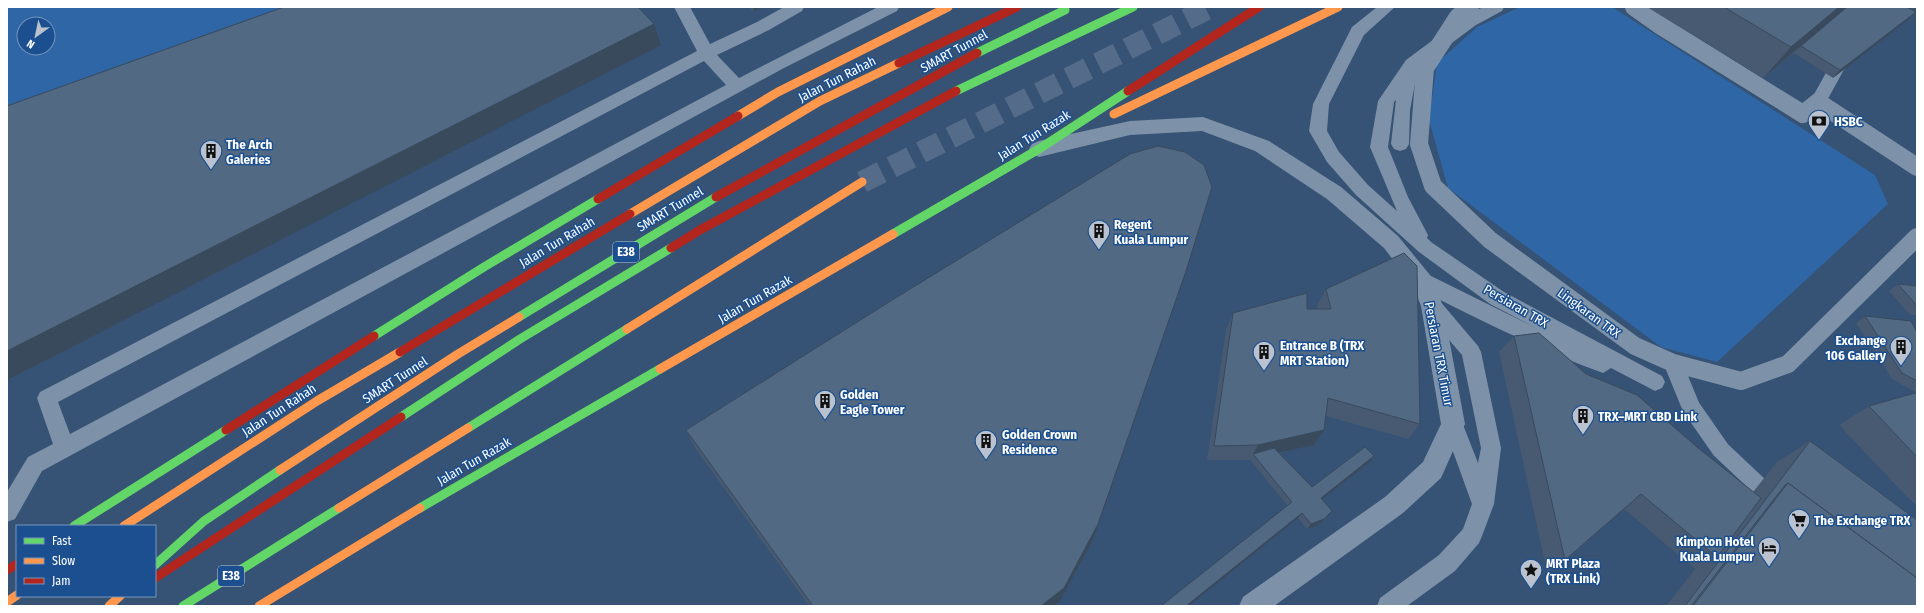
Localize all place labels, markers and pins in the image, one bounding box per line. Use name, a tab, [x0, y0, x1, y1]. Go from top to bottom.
bank icon: HSBC	[1806, 108, 1832, 141]
place label: HSBC	[1834, 114, 1863, 129]
place label: The Arch Galeries	[226, 137, 273, 167]
building icon: The Arch Galeries	[198, 138, 224, 171]
place label: Regent Kuala Lumpur	[1114, 217, 1188, 247]
building icon: Regent Kuala Lumpur	[1086, 218, 1112, 251]
place label: Exchange 106 Gallery	[1825, 333, 1887, 363]
building icon: Exchange 106 Gallery	[1888, 334, 1914, 367]
place label: Entrance B (TRX MRT Station)	[1280, 338, 1364, 368]
building icon: Entrance B (TRX MRT Station)	[1251, 339, 1277, 372]
place label: Golden Eagle Tower	[840, 387, 905, 417]
building icon: Golden Eagle Tower	[812, 388, 838, 421]
building icon: TRX–MRT CBD Link	[1570, 403, 1596, 436]
place label: TRX–MRT CBD Link	[1598, 409, 1697, 424]
place label: Golden Crown Residence	[1002, 427, 1077, 457]
building icon: Golden Crown Residence	[973, 428, 999, 461]
supermarket icon: The Exchange TRX	[1786, 507, 1812, 540]
place label: The Exchange TRX	[1814, 513, 1910, 528]
place label: Kimpton Hotel Kuala Lumpur	[1676, 534, 1754, 564]
hotel icon: Kimpton Hotel Kuala Lumpur	[1756, 535, 1782, 568]
place label: MRT Plaza (TRX Link)	[1546, 556, 1601, 586]
place icon: MRT Plaza (TRX Link)	[1518, 557, 1544, 590]

